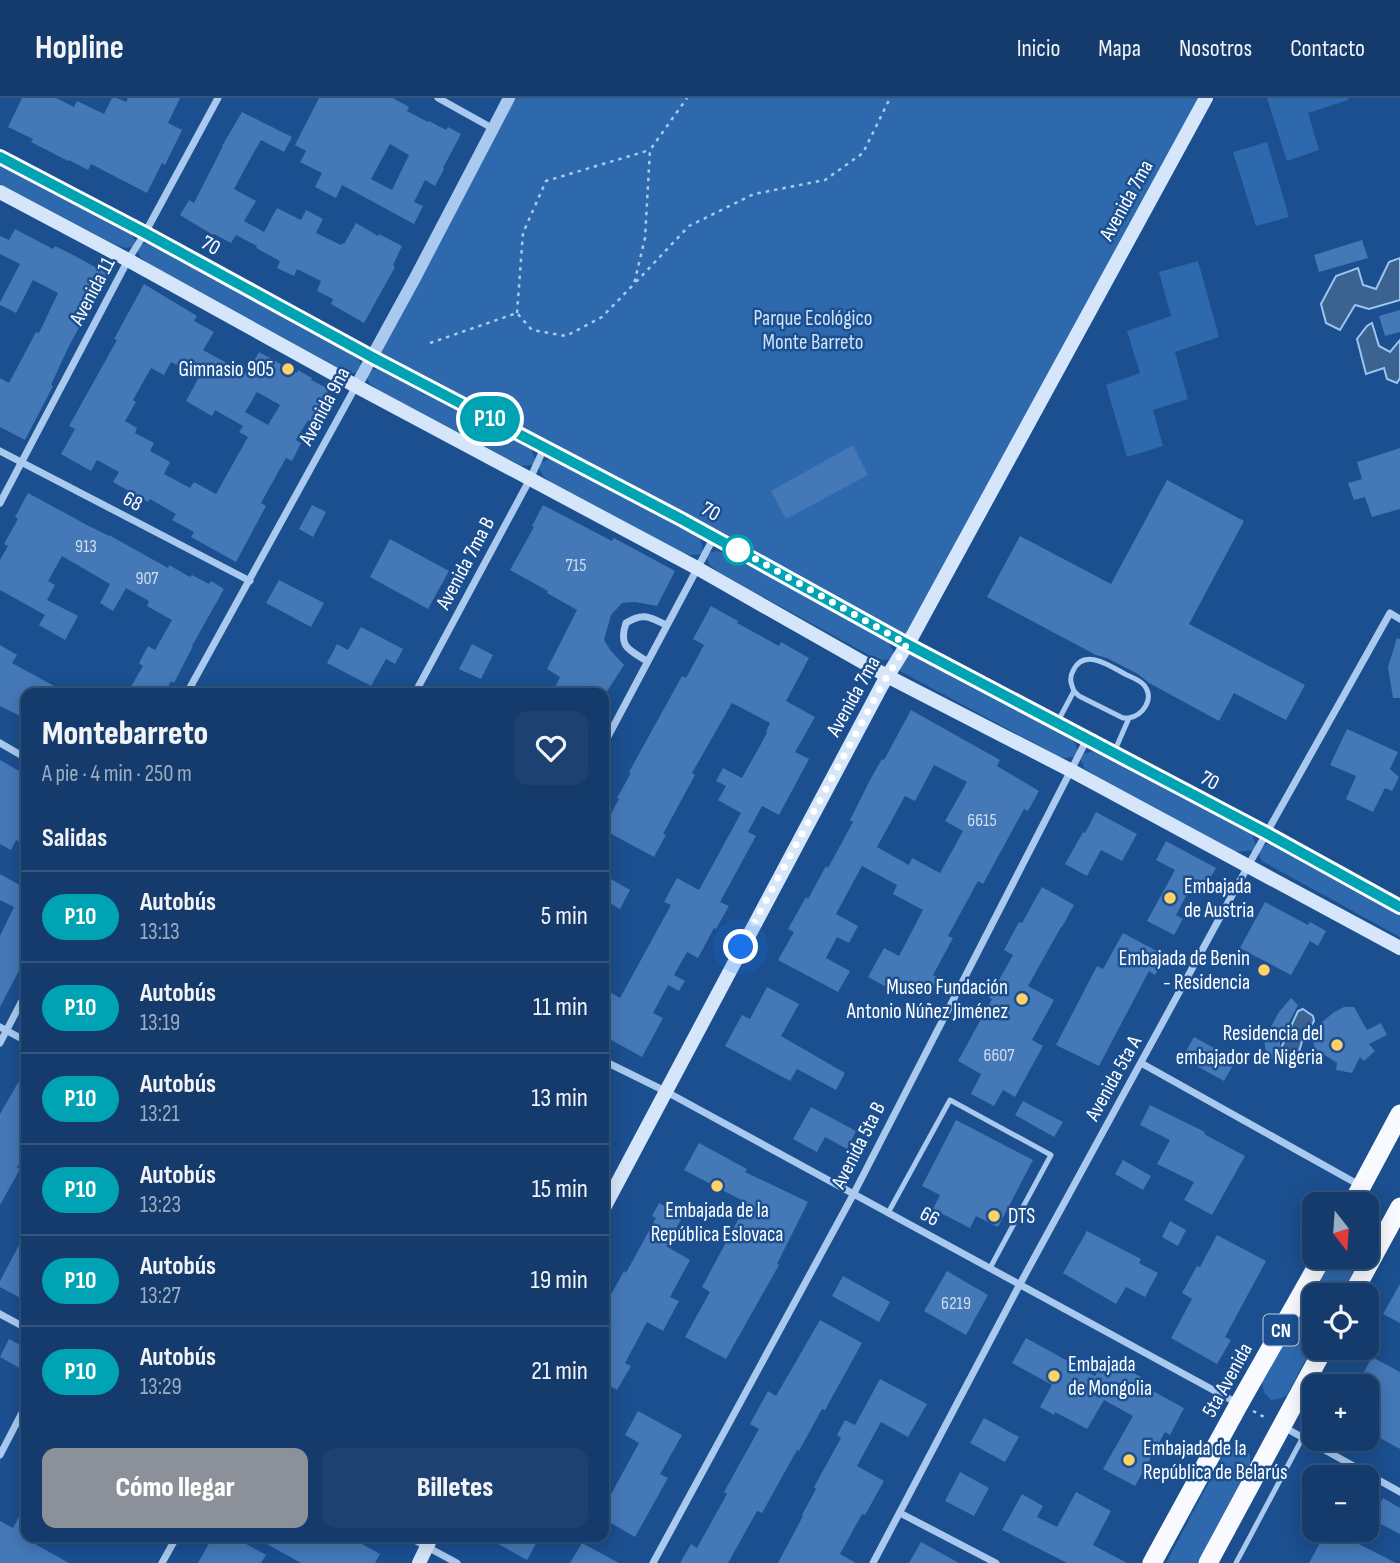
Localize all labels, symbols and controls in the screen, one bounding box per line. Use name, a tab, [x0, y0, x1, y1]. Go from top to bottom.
text: Hopline	[35, 28, 124, 68]
text: Inicio	[1017, 34, 1060, 63]
text: Mapa	[1098, 34, 1141, 63]
text: Nosotros	[1179, 34, 1252, 63]
text: Contacto	[1290, 34, 1365, 63]
street label: Avenida 7ma	[1094, 156, 1159, 246]
street label: 70	[197, 230, 225, 261]
street label: Avenida 11	[64, 253, 121, 330]
park label: Parque Ecológico Monte Barreto	[753, 306, 873, 355]
place label: Gimnasio 905	[178, 357, 274, 382]
marker: Gimnasio 905	[280, 361, 296, 377]
street label: Avenida 9na	[293, 363, 355, 450]
line badge: P10	[450, 396, 530, 442]
text: P10	[474, 404, 506, 433]
street label: 68	[119, 486, 147, 517]
street label: 70	[697, 496, 725, 527]
street label: Avenida 7ma B	[430, 513, 500, 615]
unlabelled marker	[723, 535, 753, 565]
house number: 913	[75, 536, 97, 557]
house number: 715	[566, 555, 586, 576]
house number: 907	[135, 568, 159, 589]
street label: Avenida 7ma	[821, 652, 886, 742]
button: heart	[514, 711, 588, 785]
text: Montebarreto	[42, 714, 208, 754]
text: A pie · 4 min · 250 m	[42, 760, 192, 788]
street label: 70	[1196, 765, 1223, 796]
house number: 6615	[967, 810, 997, 831]
text: Salidas	[42, 823, 107, 854]
place label: Embajada de Austria	[1184, 874, 1254, 923]
text: Autobús	[140, 887, 216, 918]
marker: Embajada de Austria	[1162, 890, 1178, 906]
text: 5 min	[541, 901, 588, 932]
text: P10	[64, 902, 97, 931]
text: 13:13	[140, 918, 180, 946]
your location	[723, 929, 758, 964]
place label: Embajada de Benin - Residencia	[1119, 946, 1250, 995]
marker: Embajada de Benin - Residencia	[1256, 962, 1272, 978]
place label: Museo Fundación Antonio Núñez Jiménez	[846, 975, 1008, 1024]
text: Autobús	[140, 978, 216, 1009]
marker: Museo Fundación Antonio Núñez Jiménez	[1014, 991, 1030, 1007]
text: 11 min	[533, 992, 588, 1023]
text: P10	[64, 993, 97, 1022]
text: 13:19	[140, 1009, 180, 1037]
place label: Residencia del embajador de Nigeria	[1176, 1021, 1323, 1070]
street label: Avenida 5ta A	[1079, 1030, 1147, 1126]
marker: Residencia del embajador de Nigeria	[1329, 1037, 1345, 1053]
house number: 6607	[984, 1045, 1015, 1066]
text: Autobús	[140, 1069, 216, 1100]
text: 13 min	[531, 1083, 588, 1114]
text: P10	[64, 1084, 97, 1113]
street label: Avenida 5ta B	[826, 1098, 891, 1194]
text: 13:21	[140, 1100, 180, 1128]
text: Autobús	[140, 1160, 216, 1191]
text: 15 min	[532, 1174, 588, 1205]
text: P10	[64, 1175, 97, 1204]
marker: Embajada de la República Eslovaca	[709, 1178, 725, 1194]
text: 13:23	[140, 1191, 181, 1219]
north arrow	[1302, 1192, 1379, 1269]
map controls	[1302, 1192, 1379, 1542]
place label: Embajada de la República Eslovaca	[651, 1198, 783, 1247]
street label: 66	[916, 1201, 944, 1232]
place label: DTS	[1008, 1204, 1035, 1229]
marker: DTS	[986, 1208, 1002, 1224]
text: Autobús	[140, 1251, 216, 1282]
text: 19 min	[531, 1265, 588, 1296]
text: P10	[64, 1266, 97, 1295]
text: 13:27	[140, 1282, 181, 1310]
button: locate	[1302, 1283, 1379, 1360]
house number: 6219	[941, 1293, 971, 1314]
road number: CN	[1264, 1314, 1298, 1346]
street label: 5ta Avenida	[1197, 1339, 1258, 1422]
text: Autobús	[140, 1342, 216, 1373]
place label: Embajada de Mongolia	[1068, 1352, 1152, 1401]
text: 21 min	[531, 1356, 588, 1387]
text: P10	[64, 1357, 97, 1386]
marker: Embajada de Mongolia	[1046, 1368, 1062, 1384]
text: 13:29	[140, 1373, 182, 1401]
button: +	[1302, 1374, 1379, 1451]
place label: Embajada de la República de Belarús	[1143, 1436, 1288, 1485]
button: Cómo llegar	[42, 1448, 308, 1528]
button: Billetes	[322, 1448, 588, 1528]
marker: Embajada de la República de Belarús	[1121, 1452, 1137, 1468]
button: −	[1302, 1465, 1379, 1542]

